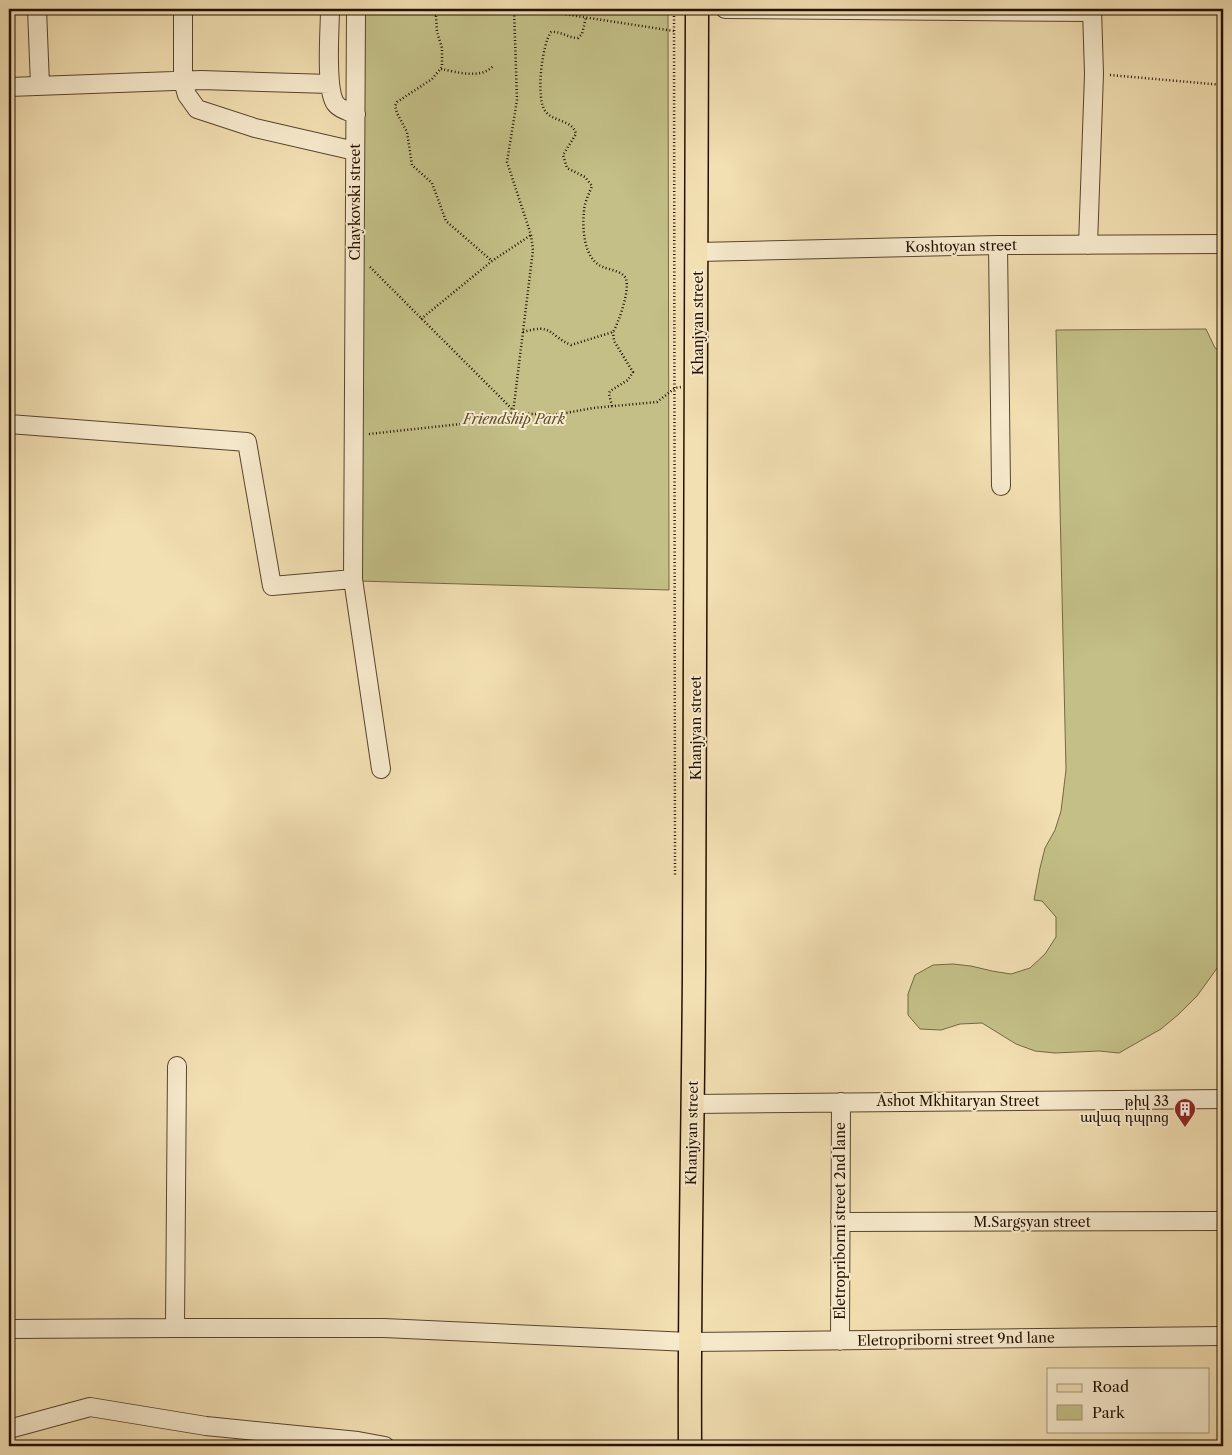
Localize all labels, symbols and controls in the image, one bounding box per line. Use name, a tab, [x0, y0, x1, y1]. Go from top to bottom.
street label: Chaykovski street	[346, 144, 364, 260]
street label: Koshtoyan street	[905, 236, 1017, 256]
street label: Khanjyan street	[689, 271, 707, 375]
park label: Friendship Park	[462, 410, 566, 428]
street label: Khanjyan street	[687, 676, 705, 780]
street label: Khanjyan street	[682, 1081, 702, 1185]
street label: Ashot Mkhitaryan Street	[876, 1092, 1040, 1110]
place label: թիվ 33 ավագ դպրոց	[1080, 1092, 1169, 1126]
building icon: թիվ 33 ավագ դպրոց	[1173, 1097, 1197, 1128]
street label: Eletropriborni street 2nd lane	[831, 1122, 849, 1320]
street label: M.Sargsyan street	[973, 1213, 1091, 1231]
street label: Eletropriborni street 9nd lane	[857, 1328, 1055, 1350]
legend	[1047, 1368, 1210, 1432]
text: Road	[1092, 1377, 1129, 1396]
text: Park	[1092, 1403, 1126, 1422]

